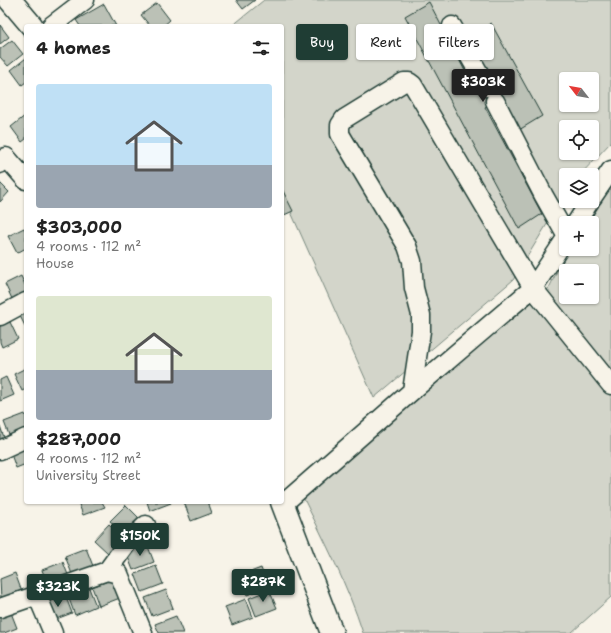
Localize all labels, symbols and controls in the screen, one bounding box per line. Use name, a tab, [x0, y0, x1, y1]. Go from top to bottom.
chip: Buy	[296, 24, 348, 60]
chip: Rent	[356, 24, 416, 60]
chip: Filters	[424, 24, 494, 60]
text: 4 homes	[36, 37, 111, 59]
icon: filters	[250, 37, 272, 59]
pin: $303K	[455, 69, 511, 103]
north arrow	[559, 72, 599, 112]
map controls	[559, 72, 599, 304]
text: $303K	[461, 73, 505, 90]
icon: home	[118, 110, 190, 182]
button: locate	[559, 120, 599, 160]
button: layers	[559, 168, 599, 208]
text: $303,000	[36, 216, 122, 238]
button: +	[559, 216, 599, 256]
text: 4 rooms · 112 m²	[36, 238, 141, 255]
text: House	[36, 255, 74, 272]
button: −	[559, 264, 599, 304]
icon: home	[118, 322, 190, 394]
text: $287,000	[36, 428, 121, 450]
text: 4 rooms · 112 m²	[36, 450, 141, 467]
text: University Street	[36, 467, 141, 484]
pin: $150K	[112, 523, 168, 557]
text: $150K	[120, 527, 160, 544]
pin: $287K	[235, 569, 291, 603]
text: $287K	[241, 573, 285, 590]
pin: $323K	[30, 574, 86, 608]
text: $323K	[36, 578, 80, 595]

